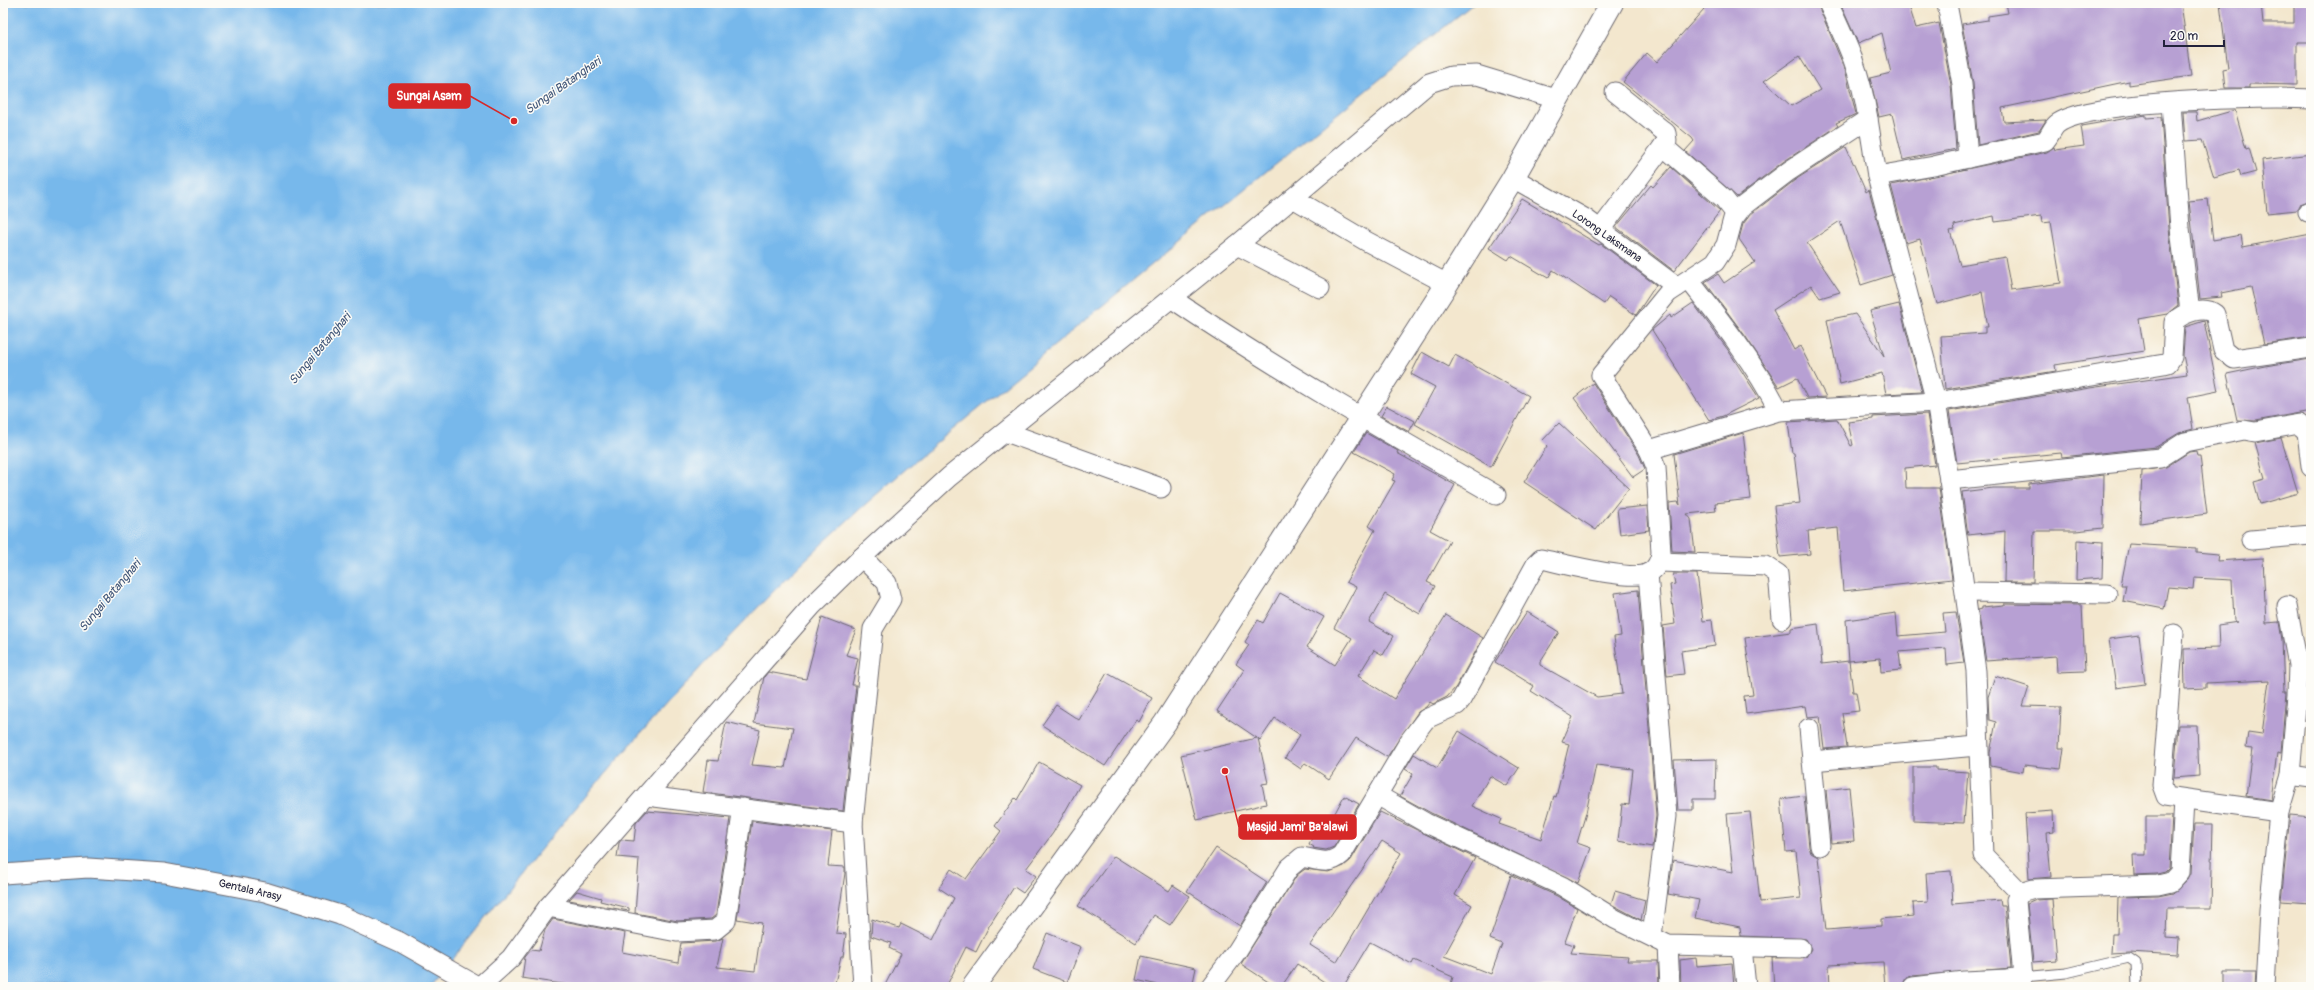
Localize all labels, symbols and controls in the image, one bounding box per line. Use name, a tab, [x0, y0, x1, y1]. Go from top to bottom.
scale bar	[2164, 22, 2224, 48]
text: 20 m	[2170, 29, 2199, 44]
water label: Sungai Batanghari	[522, 53, 605, 118]
callout: Sungai Asam	[389, 84, 470, 108]
text: Sungai Asam	[396, 89, 462, 104]
street label: Lorong Laksmana	[1569, 207, 1645, 265]
water label: Sungai Batanghari	[286, 309, 355, 388]
water label: Sungai Batanghari	[76, 556, 145, 635]
callout: Masjid Jami' Ba'alawi	[1239, 815, 1356, 839]
text: Masjid Jami' Ba'alawi	[1246, 820, 1348, 835]
street label: Gentala Arasy	[217, 876, 283, 904]

